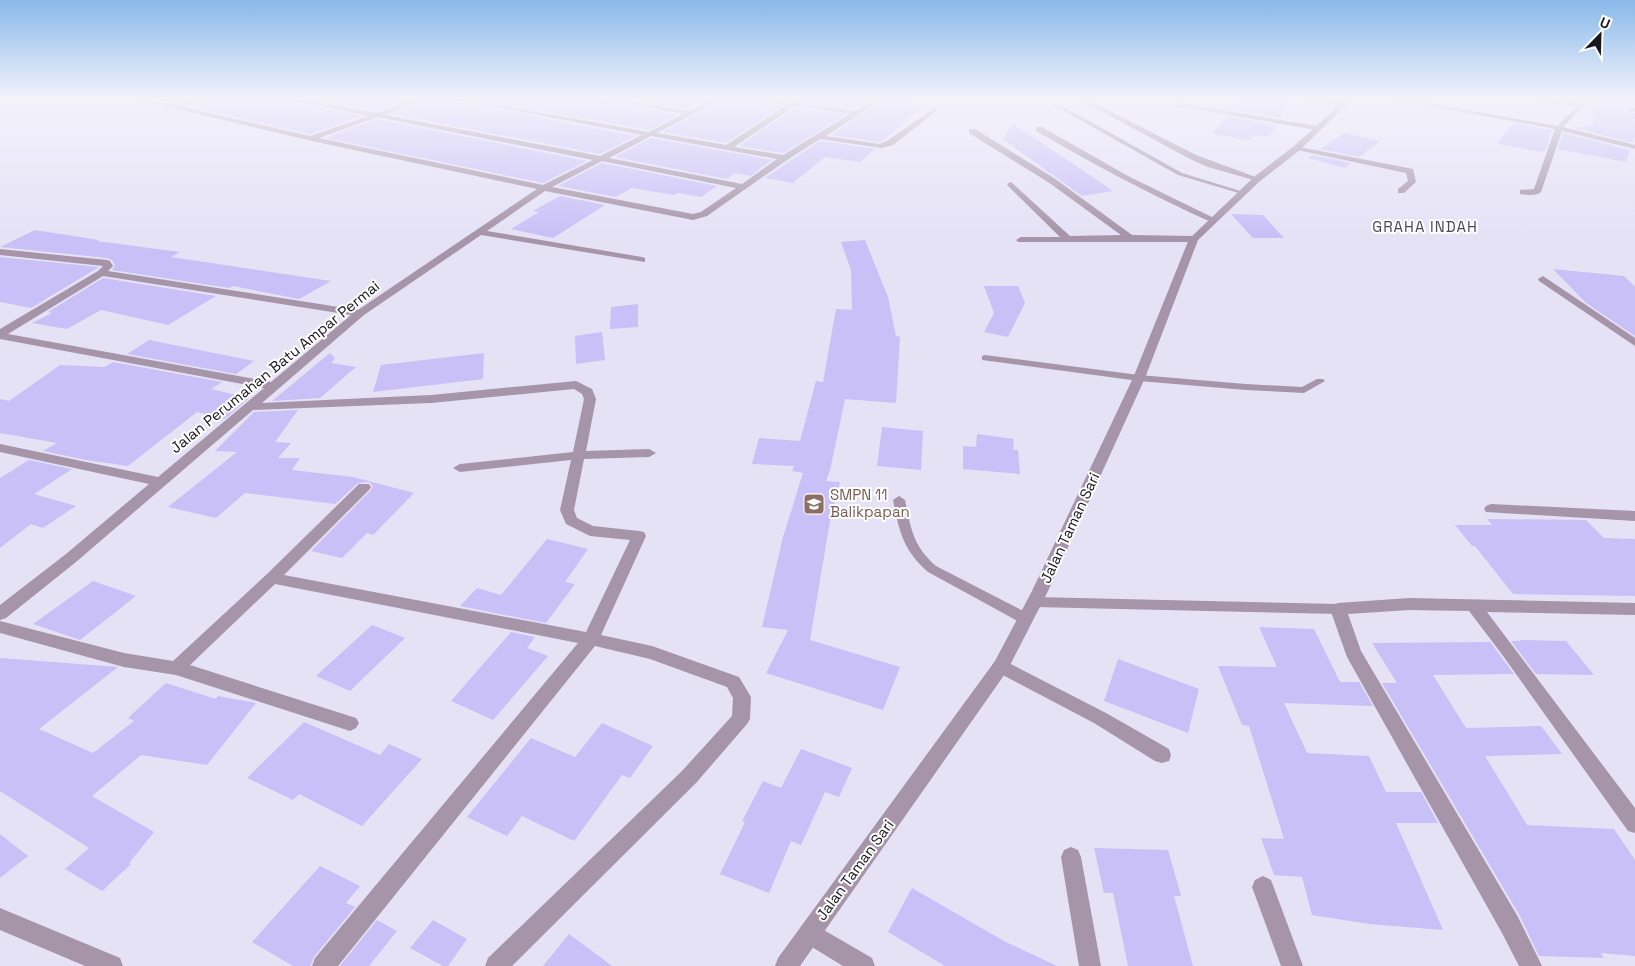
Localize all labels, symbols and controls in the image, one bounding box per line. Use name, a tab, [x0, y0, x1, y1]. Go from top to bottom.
north arrow	[1575, 10, 1625, 60]
text: U	[1597, 13, 1613, 33]
district label: GRAHA INDAH	[1372, 217, 1478, 236]
street label: Jalan Perumahan Batu Ampar Permai	[166, 276, 383, 457]
street label: Jalan Taman Sari	[1036, 469, 1104, 586]
place label: SMPN 11 Balikpapan	[830, 485, 910, 521]
school or university icon: SMPN 11 Balikpapan	[802, 492, 826, 516]
street label: Jalan Taman Sari	[812, 816, 898, 924]

